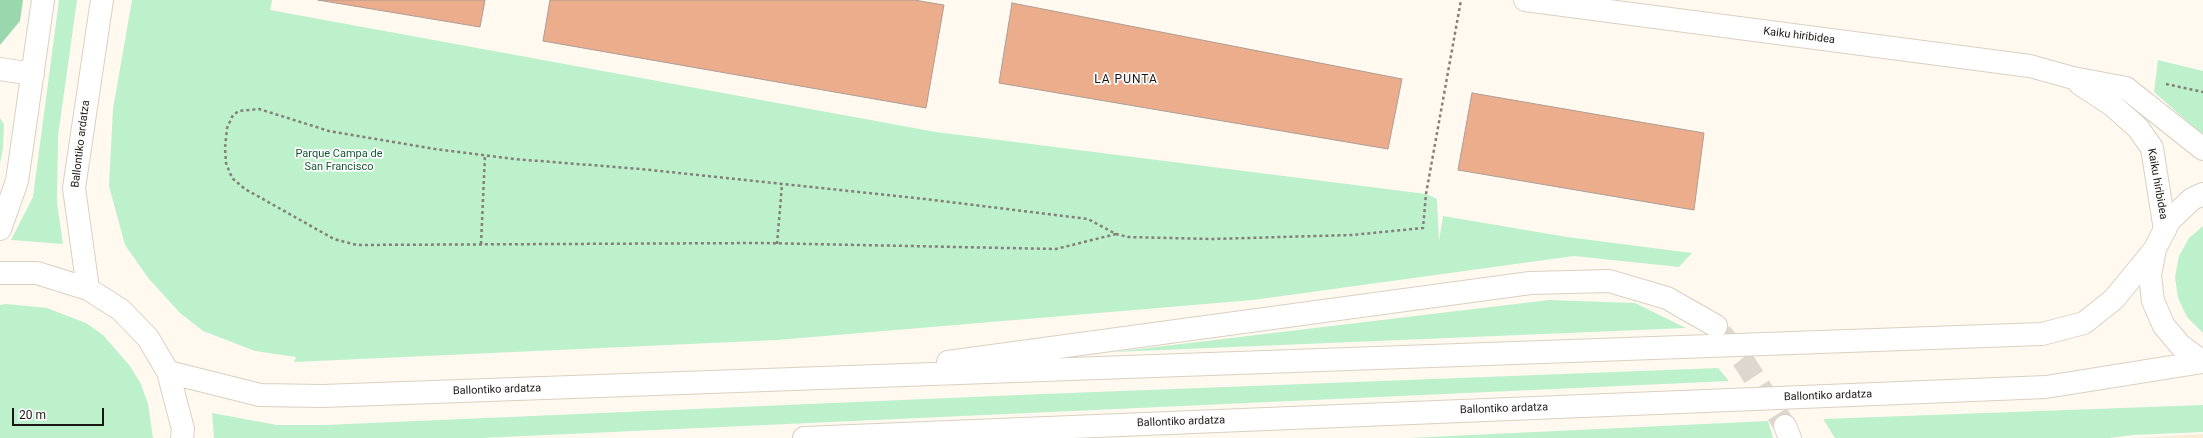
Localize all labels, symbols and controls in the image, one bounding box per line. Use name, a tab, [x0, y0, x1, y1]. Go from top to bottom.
street label: Kaiku hiribidea	[1762, 25, 1836, 47]
district label: LA PUNTA	[1094, 73, 1158, 87]
street label: Ballontiko ardatza	[69, 99, 93, 189]
park label: Parque Campa de San Francisco	[295, 147, 383, 173]
street label: Kaiku hiribidea	[2144, 147, 2170, 221]
street label: Ballontiko ardatza	[453, 382, 541, 398]
street label: Ballontiko ardatza	[1784, 388, 1872, 404]
scale bar	[14, 400, 106, 426]
street label: Ballontiko ardatza	[1460, 401, 1548, 417]
text: 20 m	[19, 408, 46, 422]
street label: Ballontiko ardatza	[1137, 414, 1225, 430]

